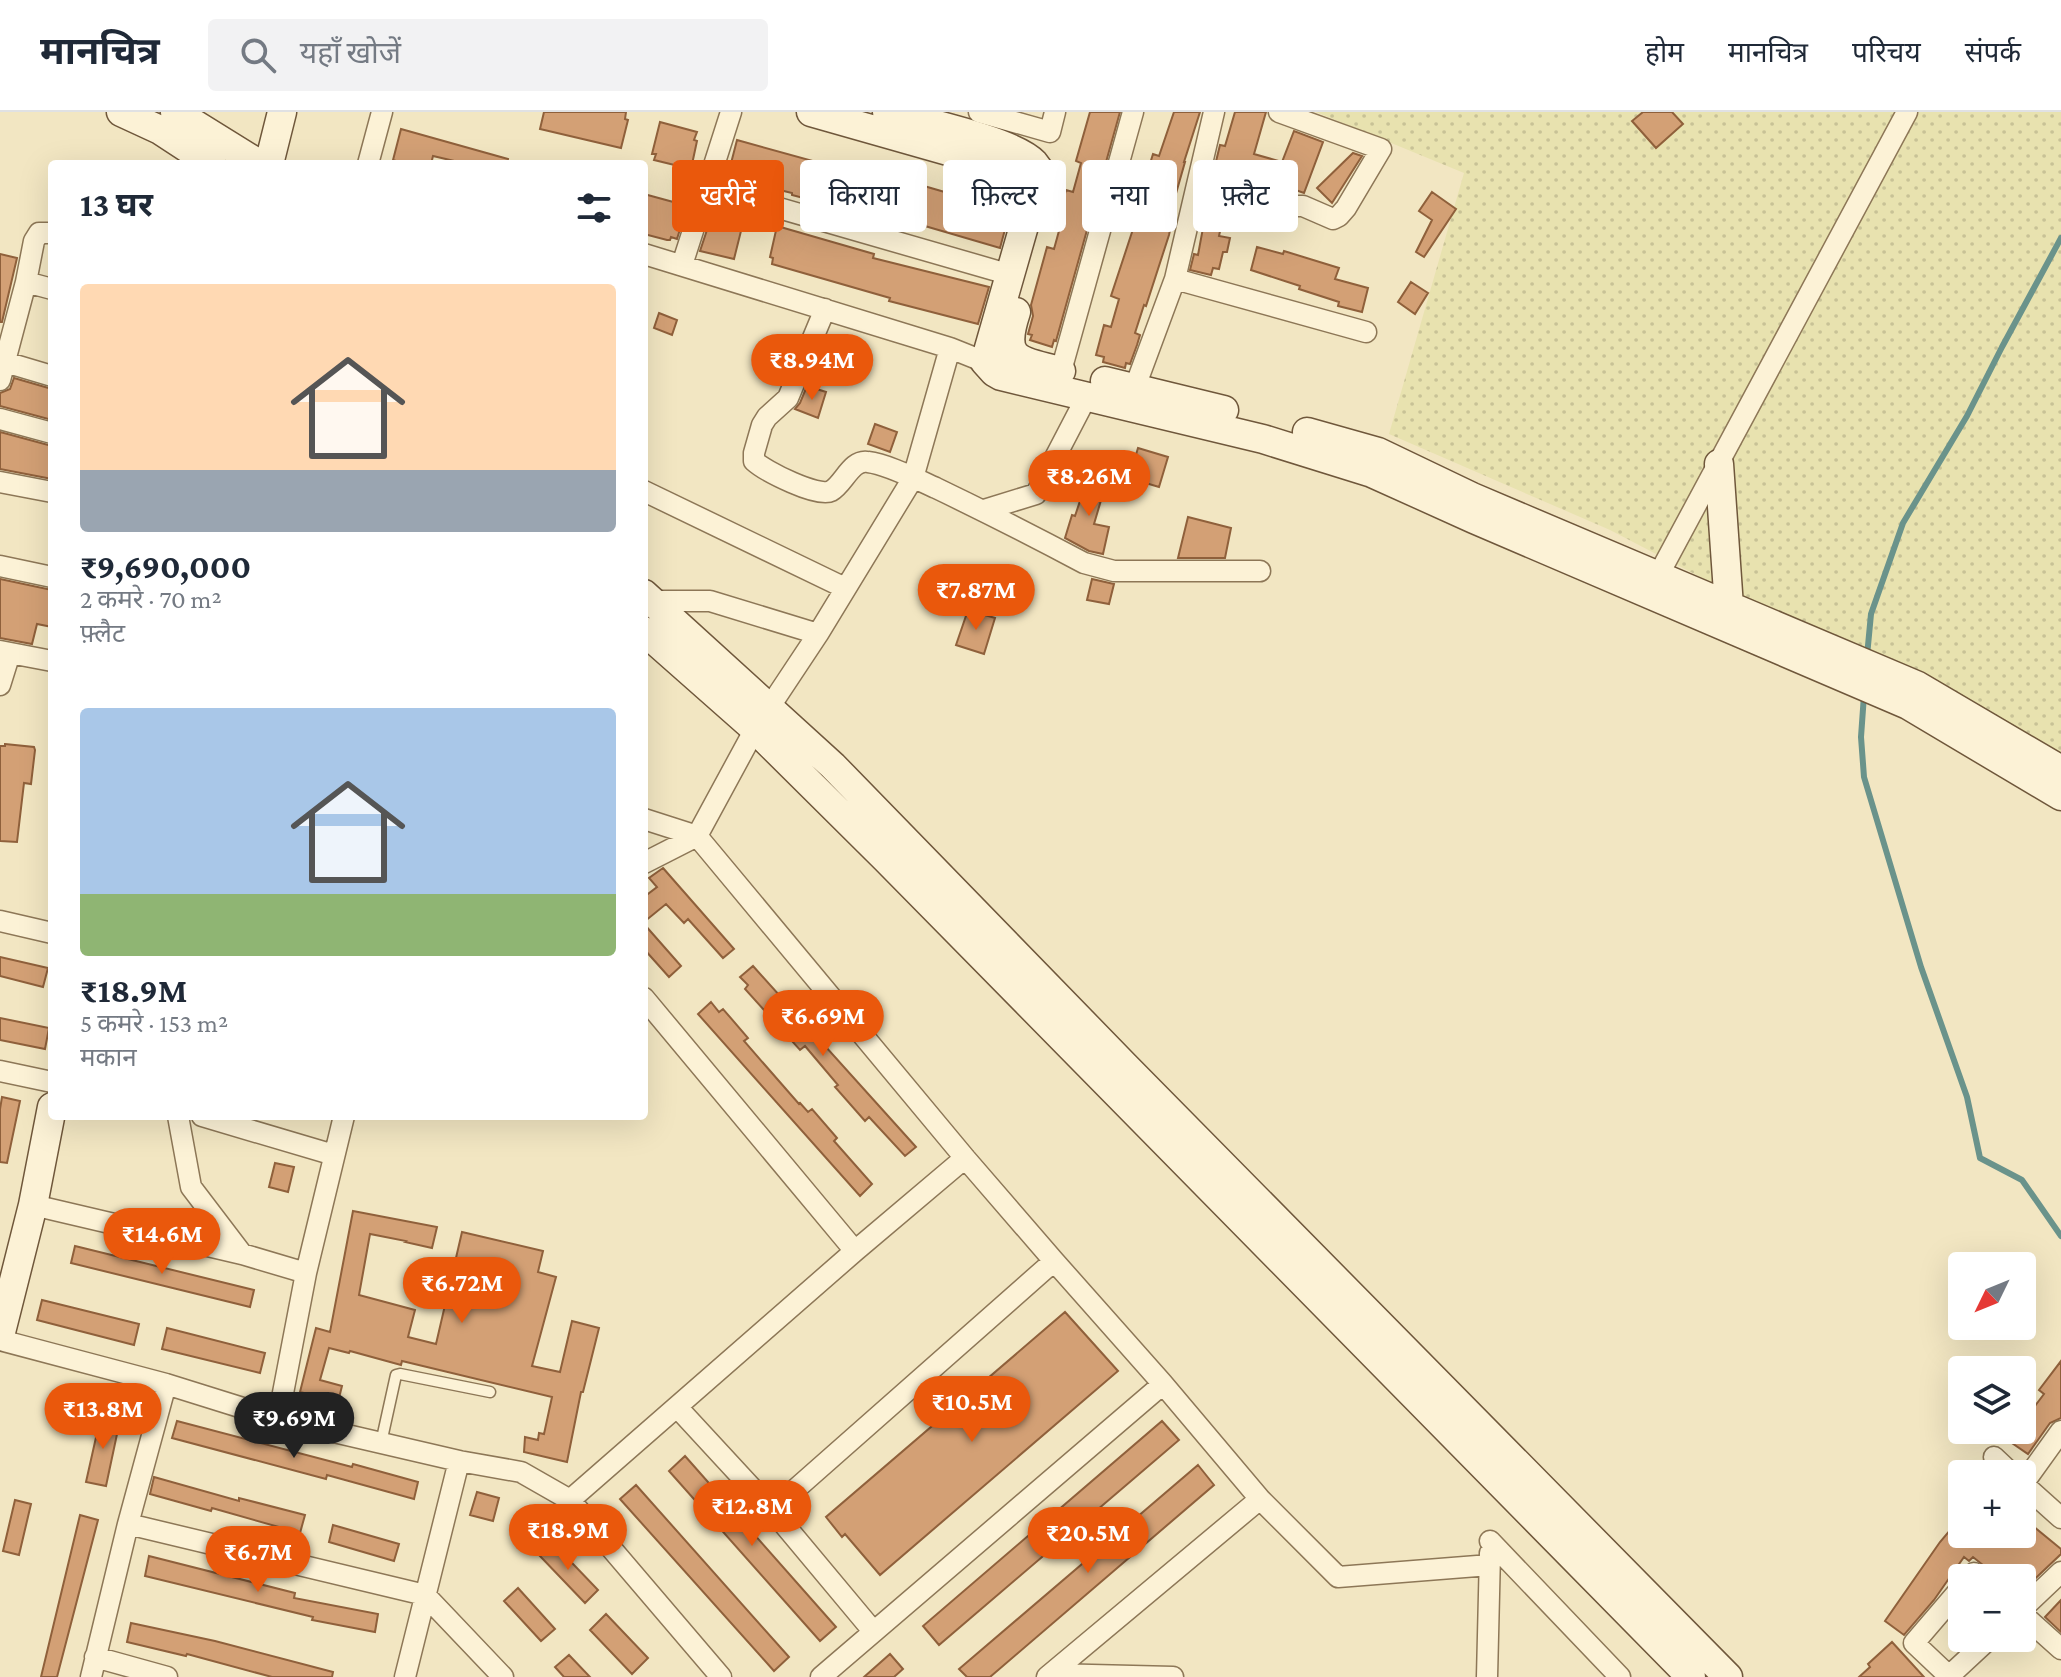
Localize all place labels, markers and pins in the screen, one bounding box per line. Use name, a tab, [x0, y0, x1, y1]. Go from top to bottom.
pin: ₹8.94M	[747, 334, 877, 402]
pin: ₹8.26M	[1024, 450, 1154, 518]
pin: ₹7.87M	[911, 564, 1041, 632]
pin: ₹6.69M	[758, 990, 888, 1058]
pin: ₹14.6M	[97, 1208, 227, 1276]
pin: ₹6.72M	[397, 1257, 527, 1325]
pin: ₹10.5M	[907, 1376, 1037, 1444]
pin: ₹13.8M	[38, 1383, 168, 1451]
pin: ₹9.69M	[229, 1392, 359, 1460]
pin: ₹12.8M	[687, 1480, 817, 1548]
pin: ₹18.9M	[503, 1504, 633, 1572]
pin: ₹20.5M	[1023, 1507, 1153, 1575]
pin: ₹6.7M	[202, 1526, 314, 1594]

